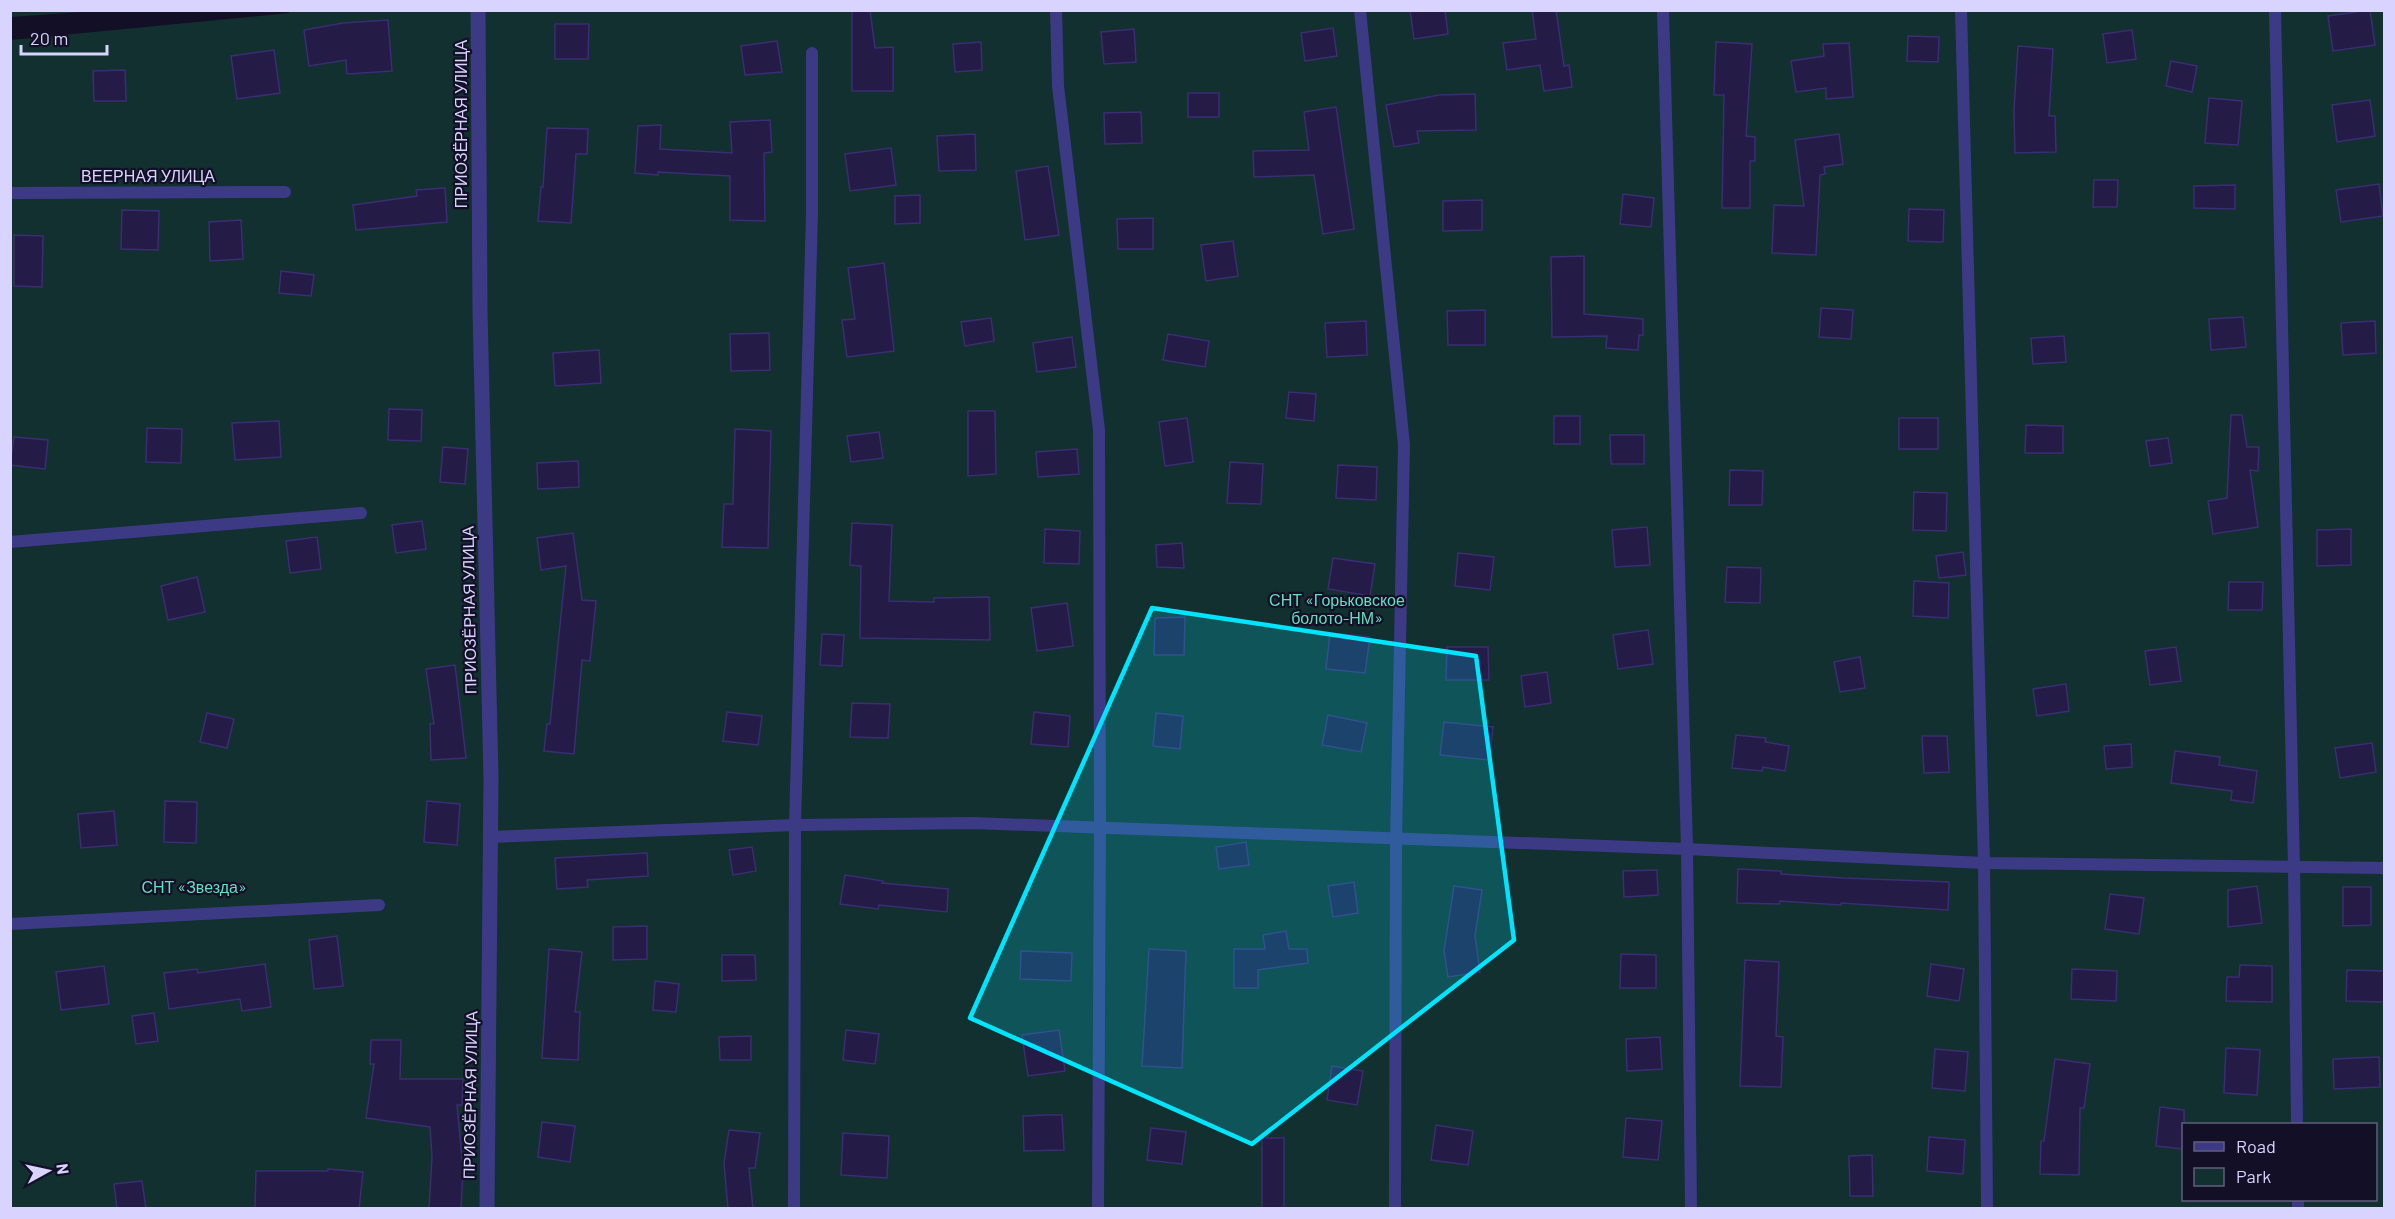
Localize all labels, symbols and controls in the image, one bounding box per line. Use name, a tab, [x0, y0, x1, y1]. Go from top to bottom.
scale bar	[21, 18, 106, 56]
text: 20 m	[30, 27, 68, 49]
street label: ПРИОЗЁРНАЯ УЛИЦА	[451, 40, 470, 208]
street label: ВЕЕРНАЯ УЛИЦА	[81, 166, 215, 185]
street label: ПРИОЗЁРНАЯ УЛИЦА	[458, 525, 479, 694]
park label: СНТ «Горьковское болото-НМ»	[1269, 590, 1405, 627]
park label: СНТ «Звезда»	[141, 877, 247, 896]
street label: ПРИОЗЁРНАЯ УЛИЦА	[459, 1010, 480, 1179]
legend	[2182, 1123, 2377, 1201]
text: Road	[2236, 1135, 2276, 1157]
north arrow	[18, 1141, 78, 1201]
text: N	[53, 1162, 73, 1175]
text: Park	[2236, 1165, 2271, 1187]

